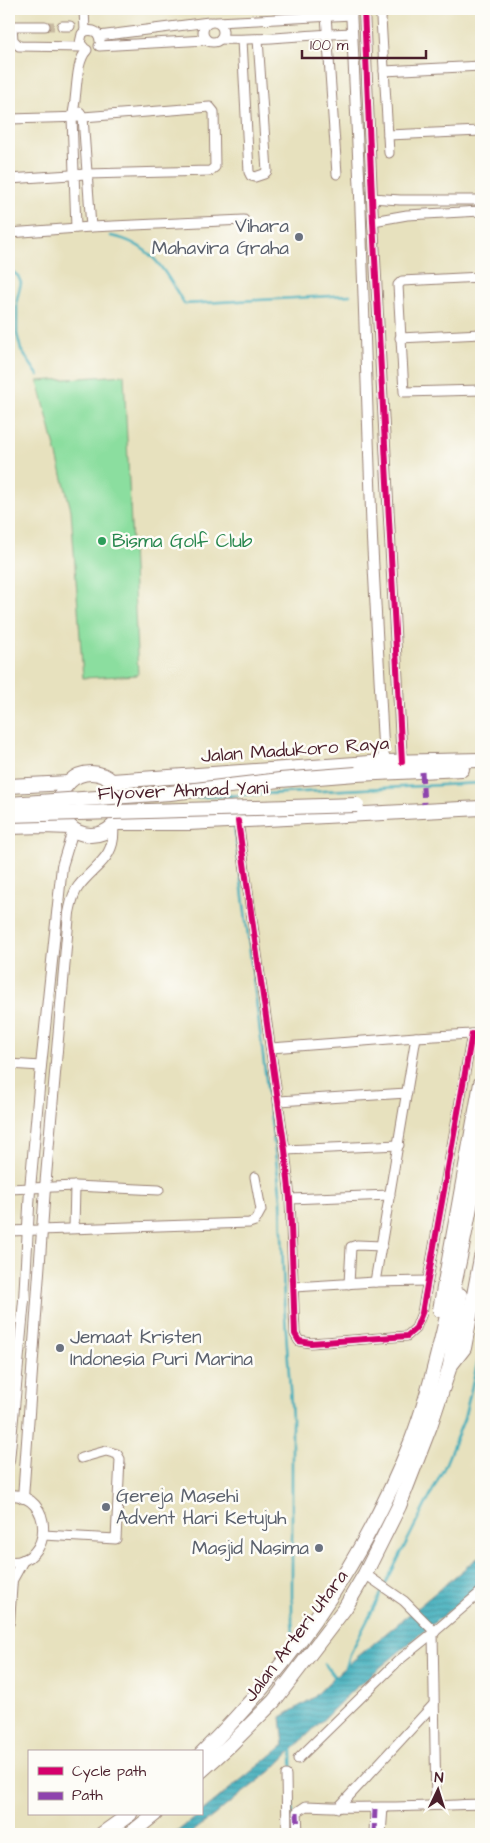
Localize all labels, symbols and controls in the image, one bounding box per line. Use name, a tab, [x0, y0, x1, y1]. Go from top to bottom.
scale bar	[302, 28, 426, 60]
text: 100 m	[310, 35, 349, 56]
place label: Vihara Mahavira Graha	[152, 213, 289, 262]
marker: Vihara Mahavira Graha	[293, 231, 305, 243]
place label: Bisma Golf Club	[112, 528, 253, 555]
marker: Bisma Golf Club	[96, 535, 108, 547]
street label: Jalan Madukoro Raya	[200, 730, 390, 771]
street label: Flyover Ahmad Yani	[97, 775, 269, 808]
place label: Jemaat Kristen Indonesia Puri Marina	[70, 1324, 253, 1373]
marker: Jemaat Kristen Indonesia Puri Marina	[54, 1342, 66, 1354]
place label: Gereja Masehi Advent Hari Ketujuh	[116, 1483, 287, 1532]
marker: Gereja Masehi Advent Hari Ketujuh	[100, 1501, 112, 1513]
place label: Masjid Nasima	[192, 1535, 309, 1562]
marker: Masjid Nasima	[313, 1542, 325, 1554]
street label: Jalan Arteri Utara	[237, 1564, 355, 1708]
legend	[28, 1750, 202, 1816]
text: Cycle path	[72, 1761, 147, 1783]
north arrow	[412, 1766, 462, 1816]
text: N	[434, 1768, 444, 1788]
text: Path	[72, 1785, 103, 1806]

